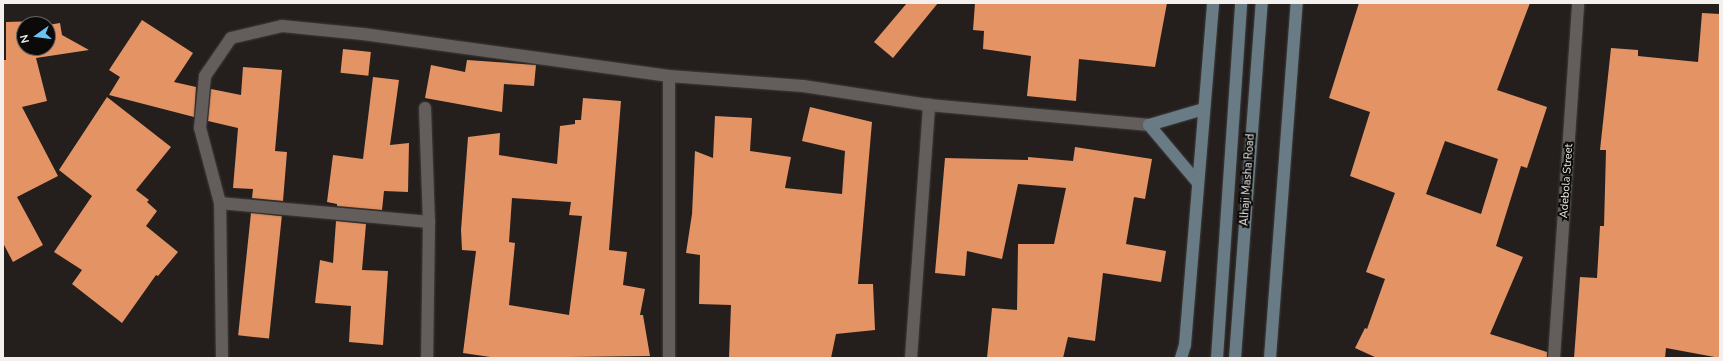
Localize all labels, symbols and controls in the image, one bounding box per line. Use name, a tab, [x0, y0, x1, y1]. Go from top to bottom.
north arrow	[16, 16, 56, 56]
text: N	[17, 33, 33, 45]
street label: Alhaji Masha Road	[1238, 133, 1258, 227]
street label: Adebola Street	[1558, 143, 1576, 219]

